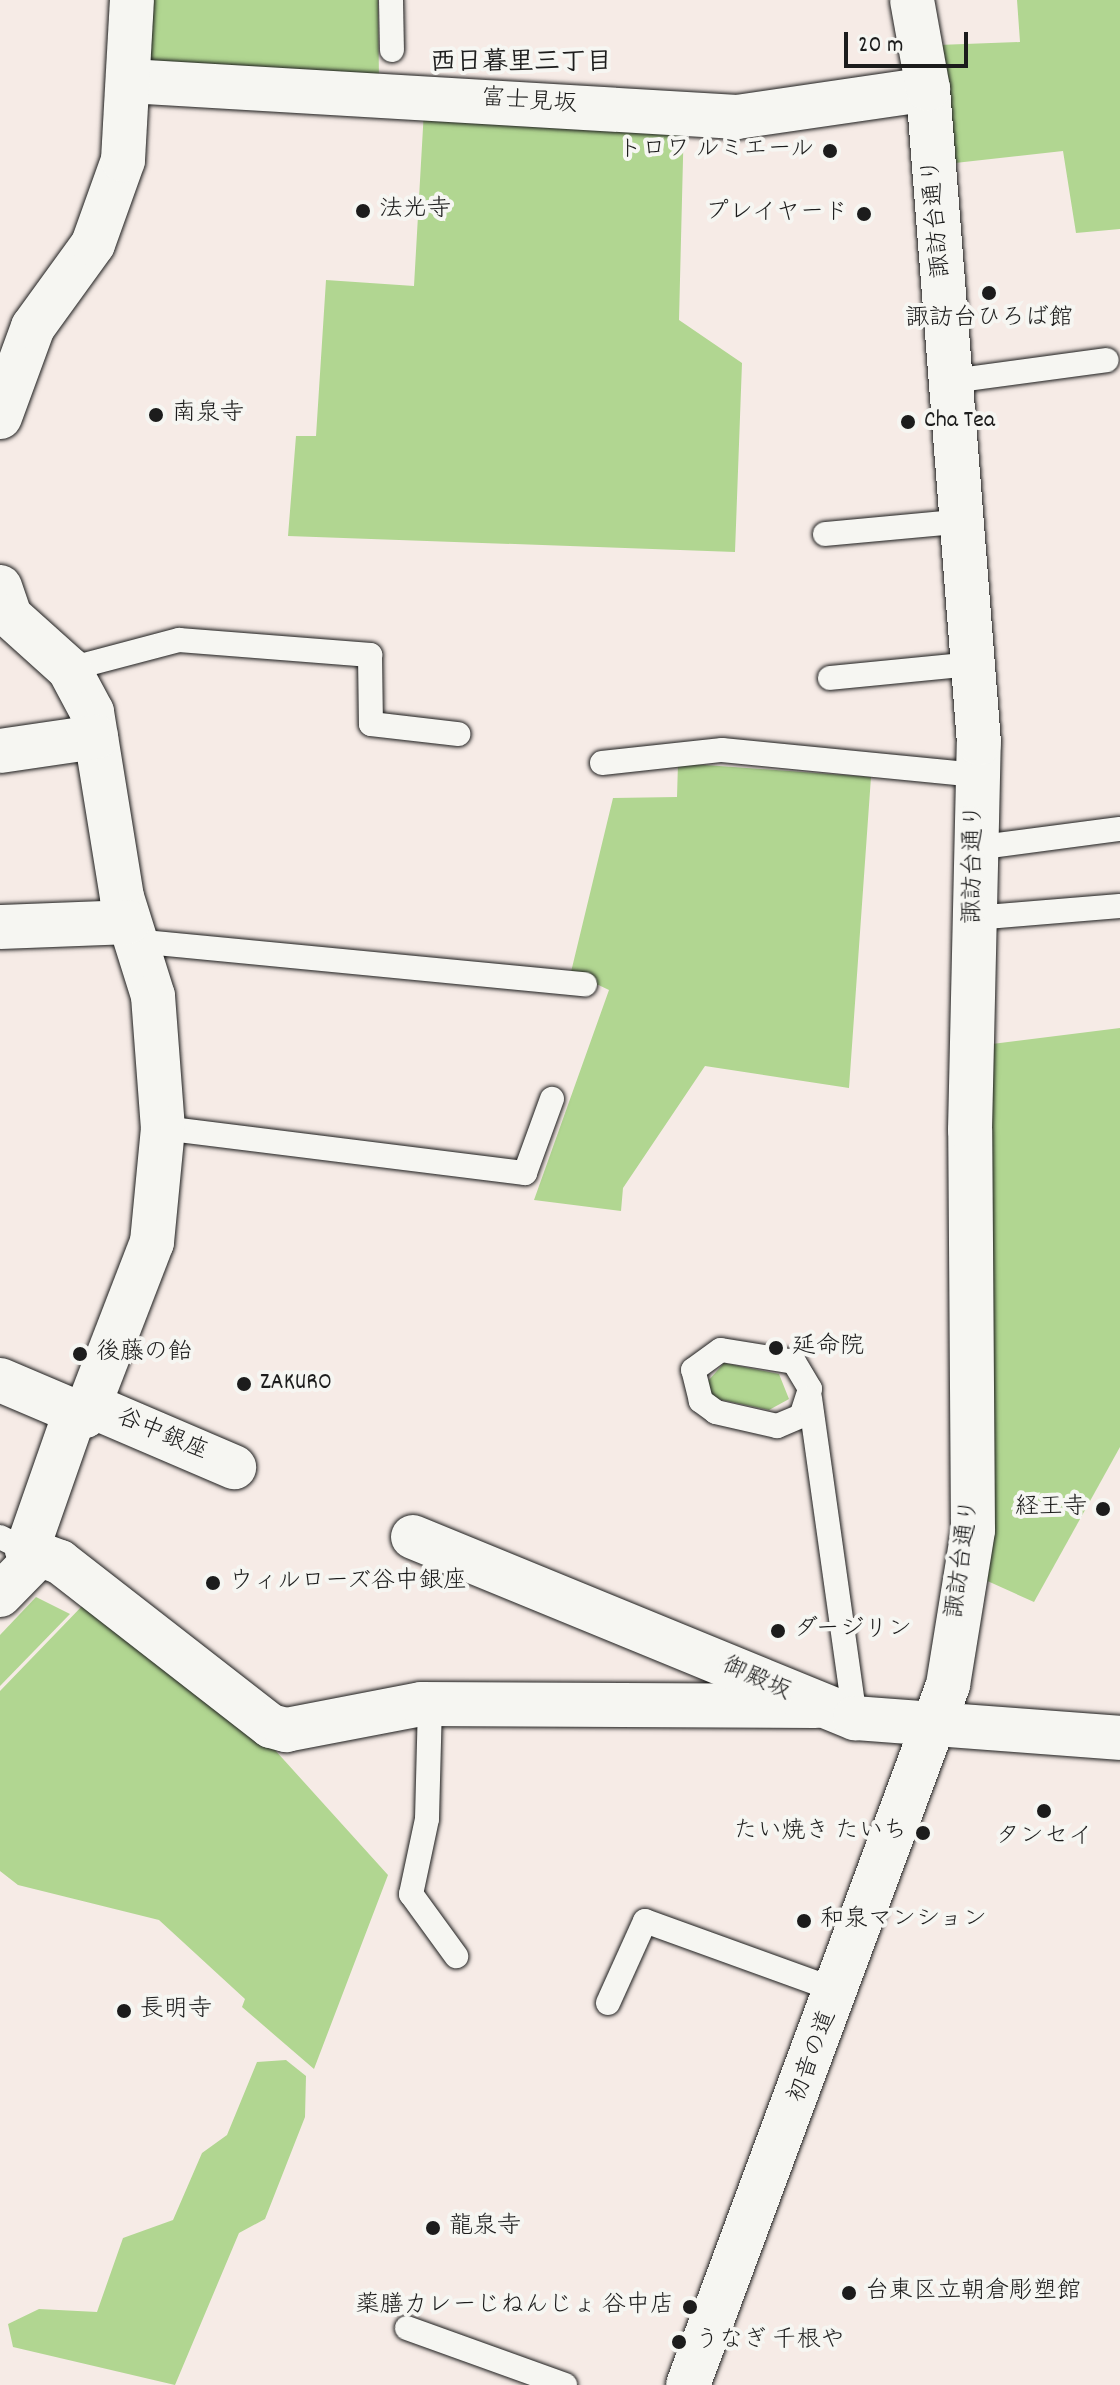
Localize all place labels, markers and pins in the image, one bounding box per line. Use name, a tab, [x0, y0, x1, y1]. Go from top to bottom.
place label: トロワ ルミエール	[617, 137, 814, 165]
marker: トロワ ルミエール	[821, 142, 839, 160]
place label: 法光寺	[379, 197, 451, 225]
place label: プレイヤード	[704, 200, 848, 228]
marker: 法光寺	[354, 202, 372, 220]
marker: プレイヤード	[855, 205, 873, 223]
marker: 諏訪台ひろば館	[980, 284, 998, 302]
place label: 諏訪台ひろば館	[905, 306, 1073, 334]
place label: 南泉寺	[172, 401, 244, 429]
marker: 南泉寺	[147, 406, 165, 424]
place label: Cha Tea	[924, 408, 995, 436]
marker: Cha Tea	[899, 413, 917, 431]
place label: 延命院	[792, 1334, 864, 1362]
marker: 延命院	[767, 1339, 785, 1357]
place label: 後藤の飴	[96, 1340, 192, 1368]
marker: 後藤の飴	[71, 1345, 89, 1363]
place label: ZAKURO	[260, 1370, 332, 1398]
marker: ZAKURO	[235, 1375, 253, 1393]
place label: 経王寺	[1015, 1495, 1087, 1523]
marker: 経王寺	[1094, 1500, 1112, 1518]
place label: ウィルローズ谷中銀座	[229, 1569, 469, 1597]
marker: ウィルローズ谷中銀座	[204, 1574, 222, 1592]
place label: ダージリン	[794, 1617, 912, 1645]
marker: ダージリン	[769, 1622, 787, 1640]
marker: タンセイ	[1035, 1802, 1053, 1820]
place label: たい焼き たいち	[734, 1819, 907, 1847]
marker: たい焼き たいち	[914, 1824, 932, 1842]
place label: タンセイ	[996, 1824, 1092, 1852]
place label: 和泉マンション	[820, 1907, 988, 1935]
marker: 和泉マンション	[795, 1912, 813, 1930]
place label: 長明寺	[140, 1997, 212, 2025]
marker: 長明寺	[115, 2002, 133, 2020]
place label: 龍泉寺	[449, 2214, 521, 2242]
marker: 龍泉寺	[424, 2219, 442, 2237]
place label: 台東区立朝倉彫塑館	[865, 2279, 1081, 2307]
marker: 台東区立朝倉彫塑館	[840, 2284, 858, 2302]
place label: 薬膳カレーじねんじょ 谷中店	[356, 2293, 674, 2321]
marker: 薬膳カレーじねんじょ 谷中店	[681, 2298, 699, 2316]
place label: うなぎ 千根や	[695, 2328, 844, 2356]
marker: うなぎ 千根や	[670, 2333, 688, 2351]

